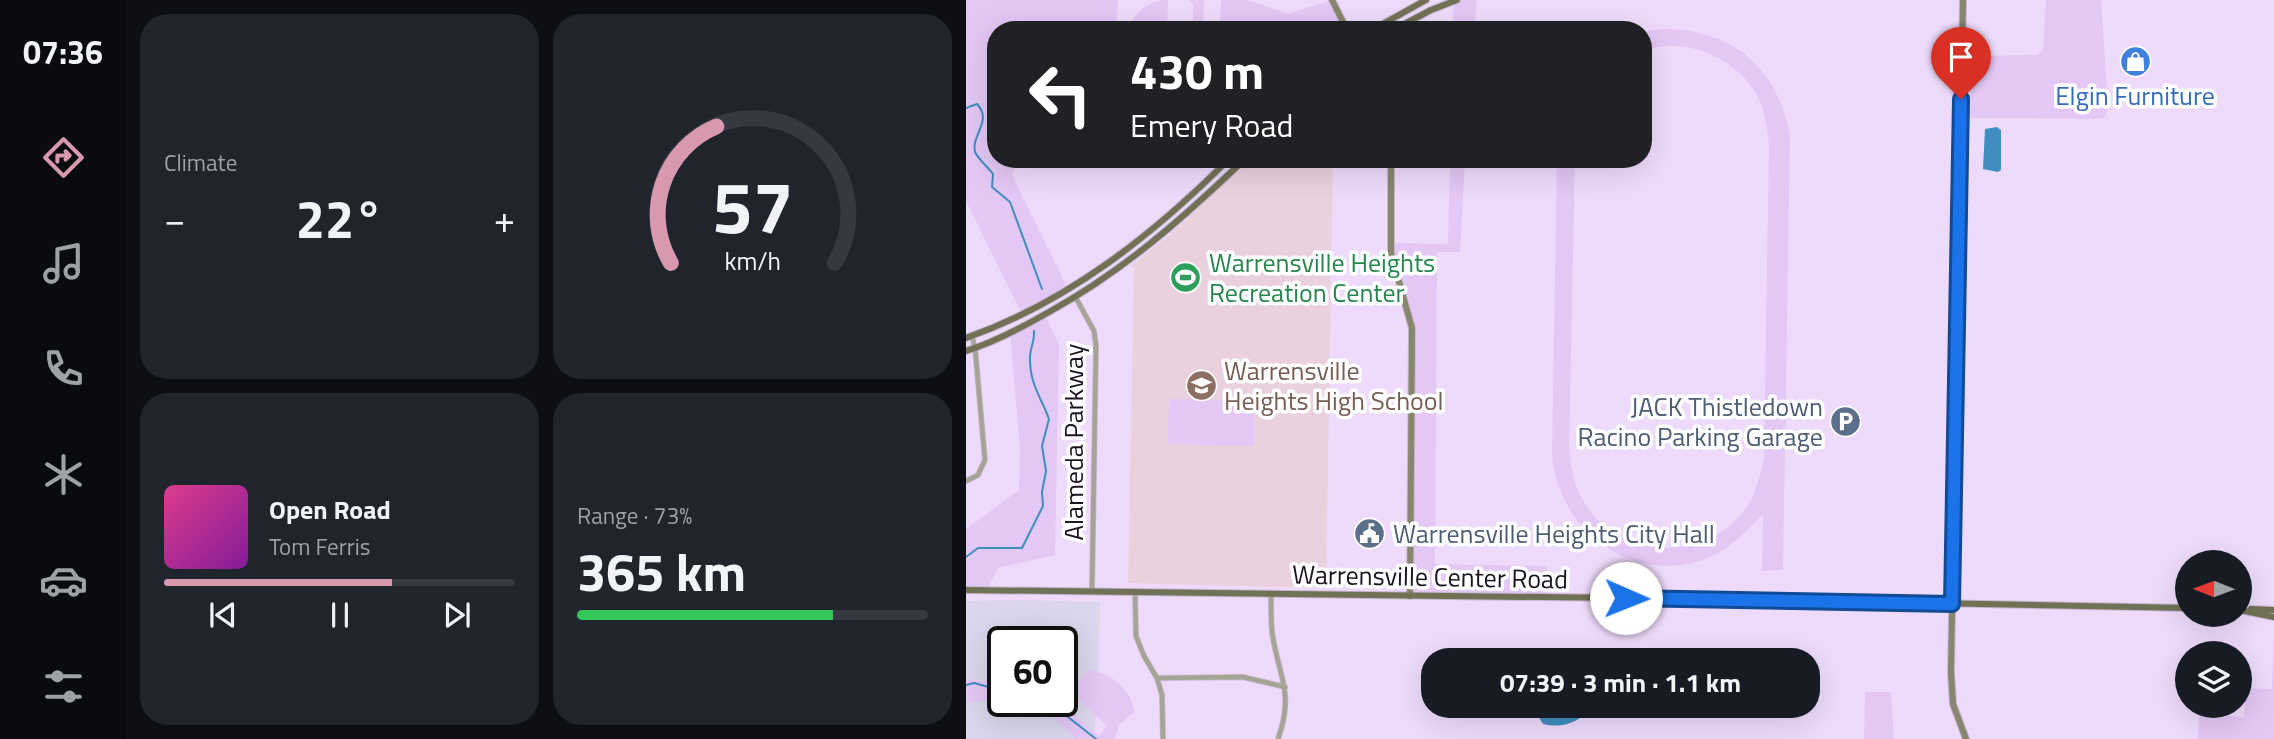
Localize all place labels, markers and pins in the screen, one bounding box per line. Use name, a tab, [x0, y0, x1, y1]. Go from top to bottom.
pin	[1931, 27, 1991, 99]
shop icon: Elgin Furniture	[2118, 44, 2152, 78]
place label: Elgin Furniture	[2055, 76, 2215, 115]
place label: Warrensville Heights Recreation Center	[1209, 243, 1435, 312]
sports icon: Warrensville Heights Recreation Center	[1169, 261, 1203, 295]
place label: Warrensville Heights High School	[1224, 351, 1444, 420]
school or university icon: Warrensville Heights High School	[1184, 369, 1218, 403]
place label: JACK Thistledown Racino Parking Garage	[1577, 387, 1823, 456]
parking icon: JACK Thistledown Racino Parking Garage	[1829, 405, 1863, 439]
place label: Warrensville Heights City Hall	[1393, 514, 1715, 553]
public building icon: Warrensville Heights City Hall	[1353, 517, 1387, 551]

